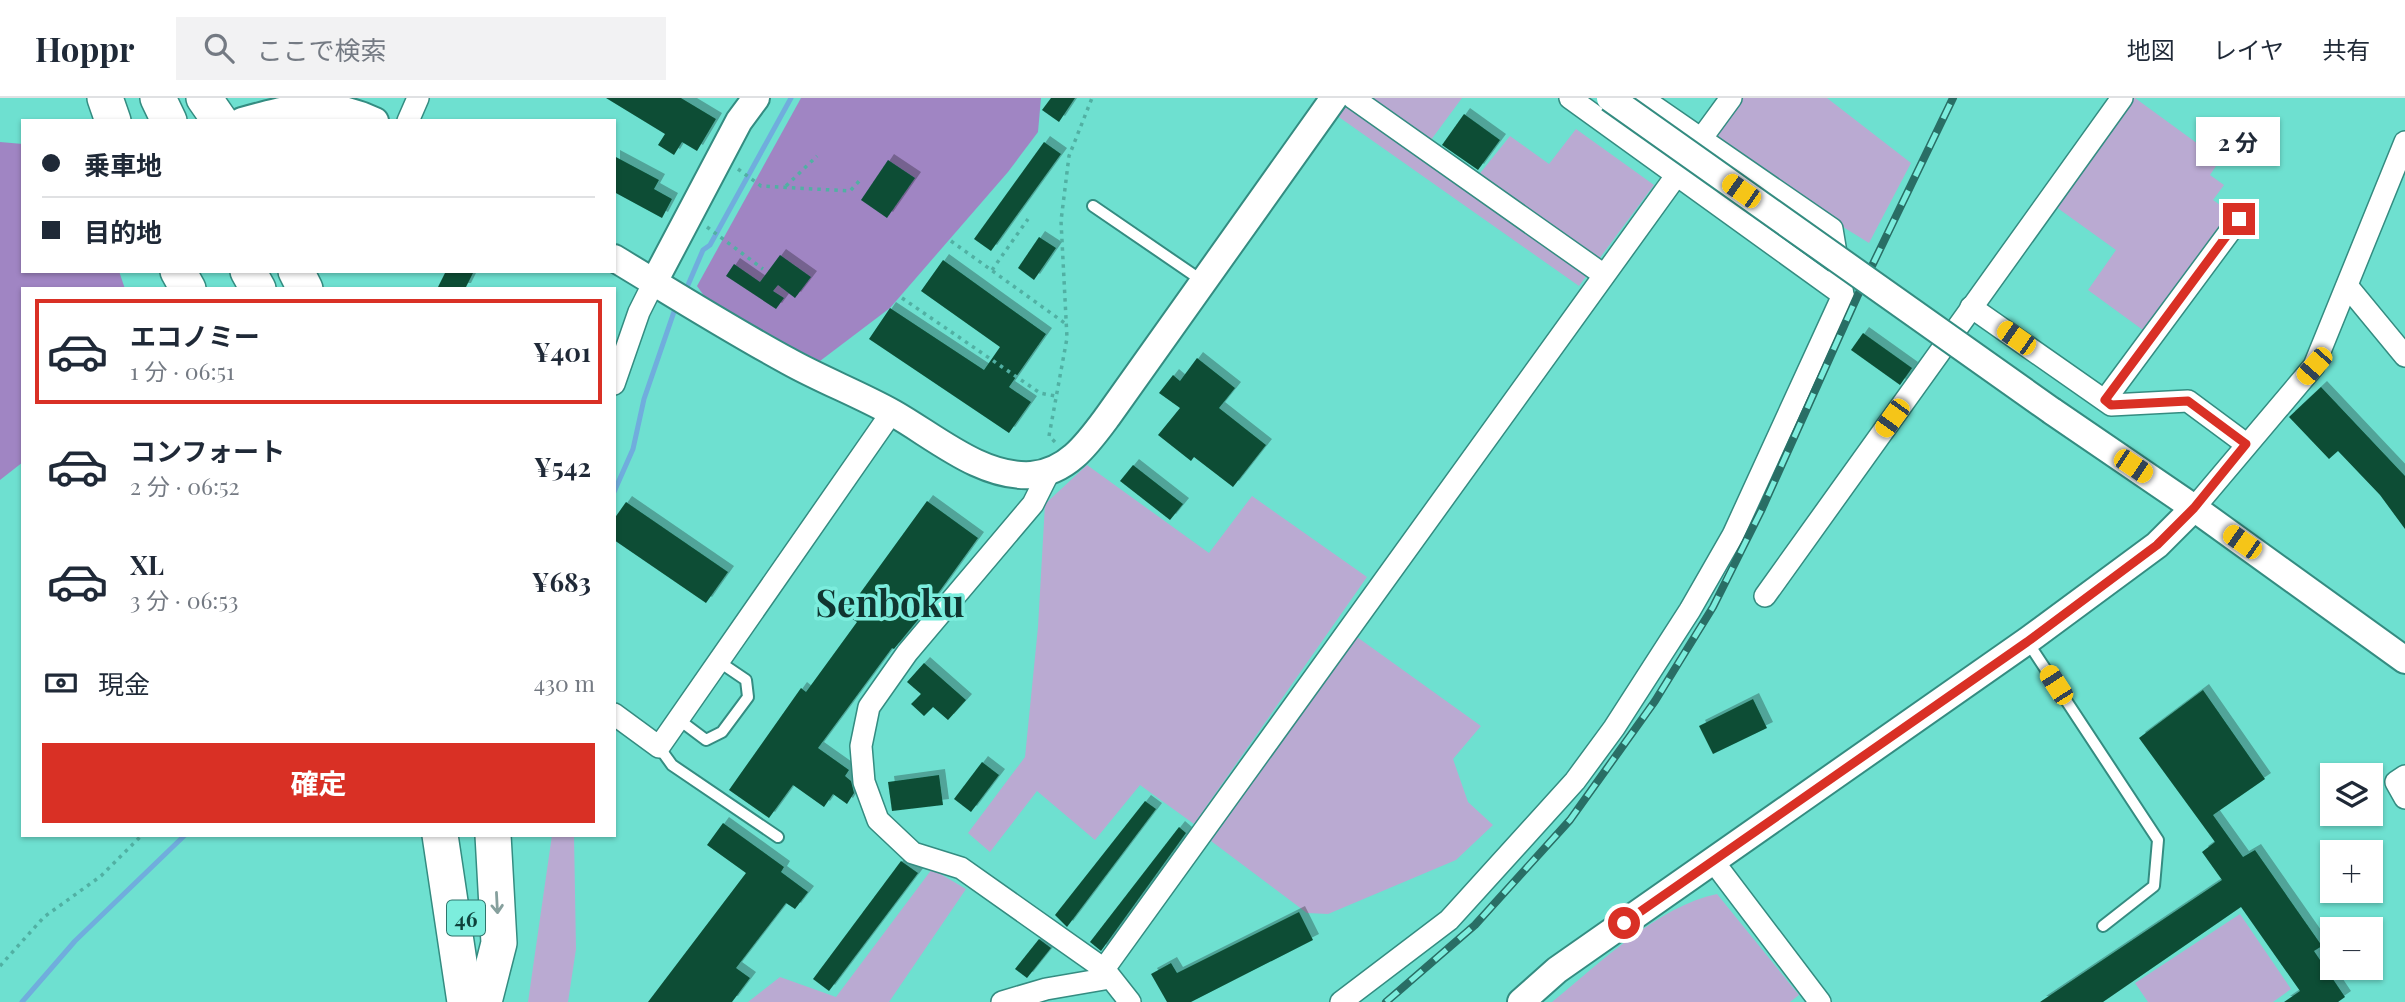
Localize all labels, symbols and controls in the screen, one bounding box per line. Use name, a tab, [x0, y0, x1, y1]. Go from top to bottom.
search box	[176, 17, 666, 80]
text: Hoppr	[35, 26, 134, 70]
icon: search	[200, 29, 238, 67]
text: ここで検索	[256, 32, 386, 67]
text: 地図	[2127, 33, 2175, 65]
text: レイヤ	[2213, 33, 2284, 65]
text: 共有	[2322, 33, 2370, 65]
callout: 2 分	[2197, 117, 2281, 166]
text: 2 分	[2218, 126, 2258, 157]
text: 乗車地	[84, 147, 162, 182]
car	[1718, 170, 1765, 212]
route end	[2223, 203, 2255, 235]
text: 目的地	[84, 214, 162, 249]
car	[1993, 317, 2040, 359]
text: エコノミー	[130, 318, 260, 353]
icon: car	[46, 320, 109, 383]
text: ¥401	[533, 334, 591, 369]
car	[2293, 343, 2336, 389]
text: 1 分 · 06:51	[130, 355, 235, 386]
car	[1872, 395, 1913, 441]
text: コンフォート	[130, 433, 285, 468]
icon: car	[46, 435, 109, 498]
car	[2110, 446, 2157, 486]
text: ¥542	[534, 449, 591, 484]
text: 2 分 · 06:52	[130, 470, 240, 501]
car	[2219, 521, 2266, 563]
text: XL	[130, 547, 164, 582]
icon: car	[46, 550, 109, 613]
text: ¥683	[532, 564, 591, 599]
district label: Senboku	[815, 577, 965, 626]
text: 3 分 · 06:53	[130, 584, 238, 615]
car	[2036, 662, 2077, 708]
icon: cash	[42, 664, 80, 702]
text: 現金	[98, 666, 150, 701]
text: 430 m	[534, 667, 595, 698]
button: 確定	[42, 743, 595, 823]
map controls	[2320, 763, 2383, 980]
button: layers	[2320, 763, 2383, 826]
button: +	[2320, 840, 2383, 903]
one-way arrow	[490, 891, 503, 914]
road number: 46	[447, 900, 485, 936]
route start	[1608, 907, 1640, 939]
button: −	[2320, 917, 2383, 980]

